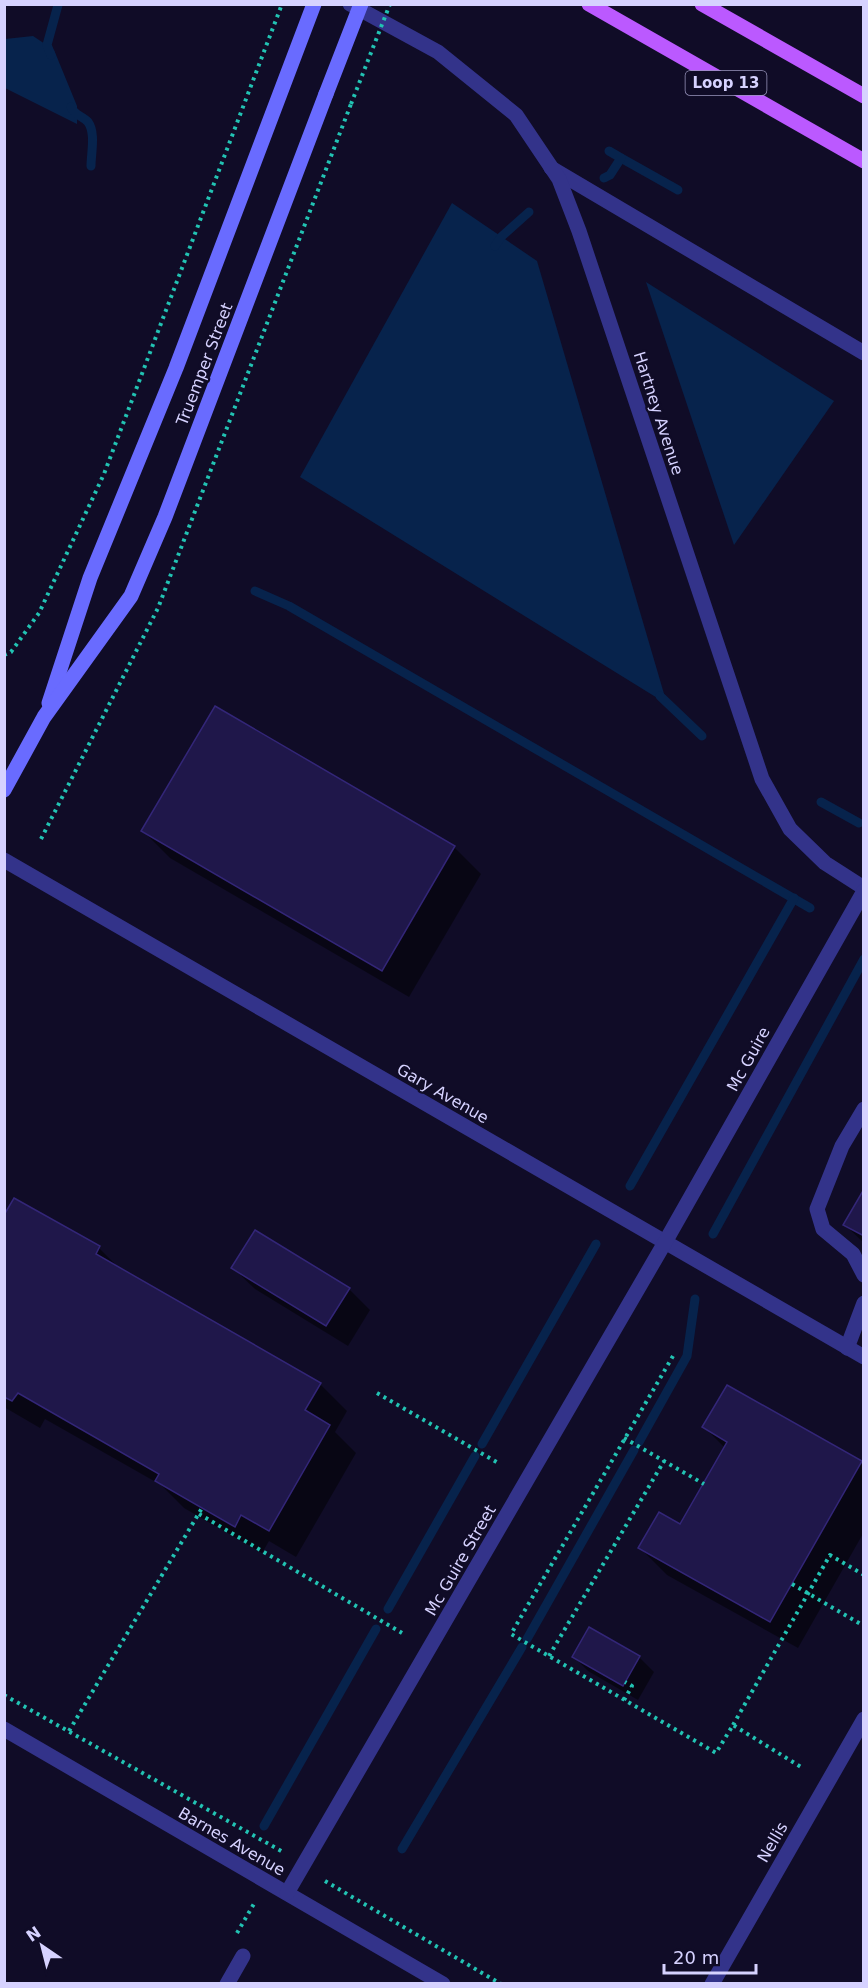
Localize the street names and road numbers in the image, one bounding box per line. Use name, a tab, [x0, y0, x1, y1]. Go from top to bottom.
road number: Loop 13	[686, 71, 766, 95]
street label: Truemper Street	[172, 300, 237, 429]
street label: Hartney Avenue	[630, 349, 687, 477]
street label: Mc Guire	[723, 1024, 774, 1095]
street label: Gary Avenue	[393, 1060, 492, 1127]
street label: Mc Guire Street	[421, 1502, 500, 1619]
street label: Barnes Avenue	[175, 1803, 288, 1880]
street label: Nellis	[753, 1819, 792, 1866]

